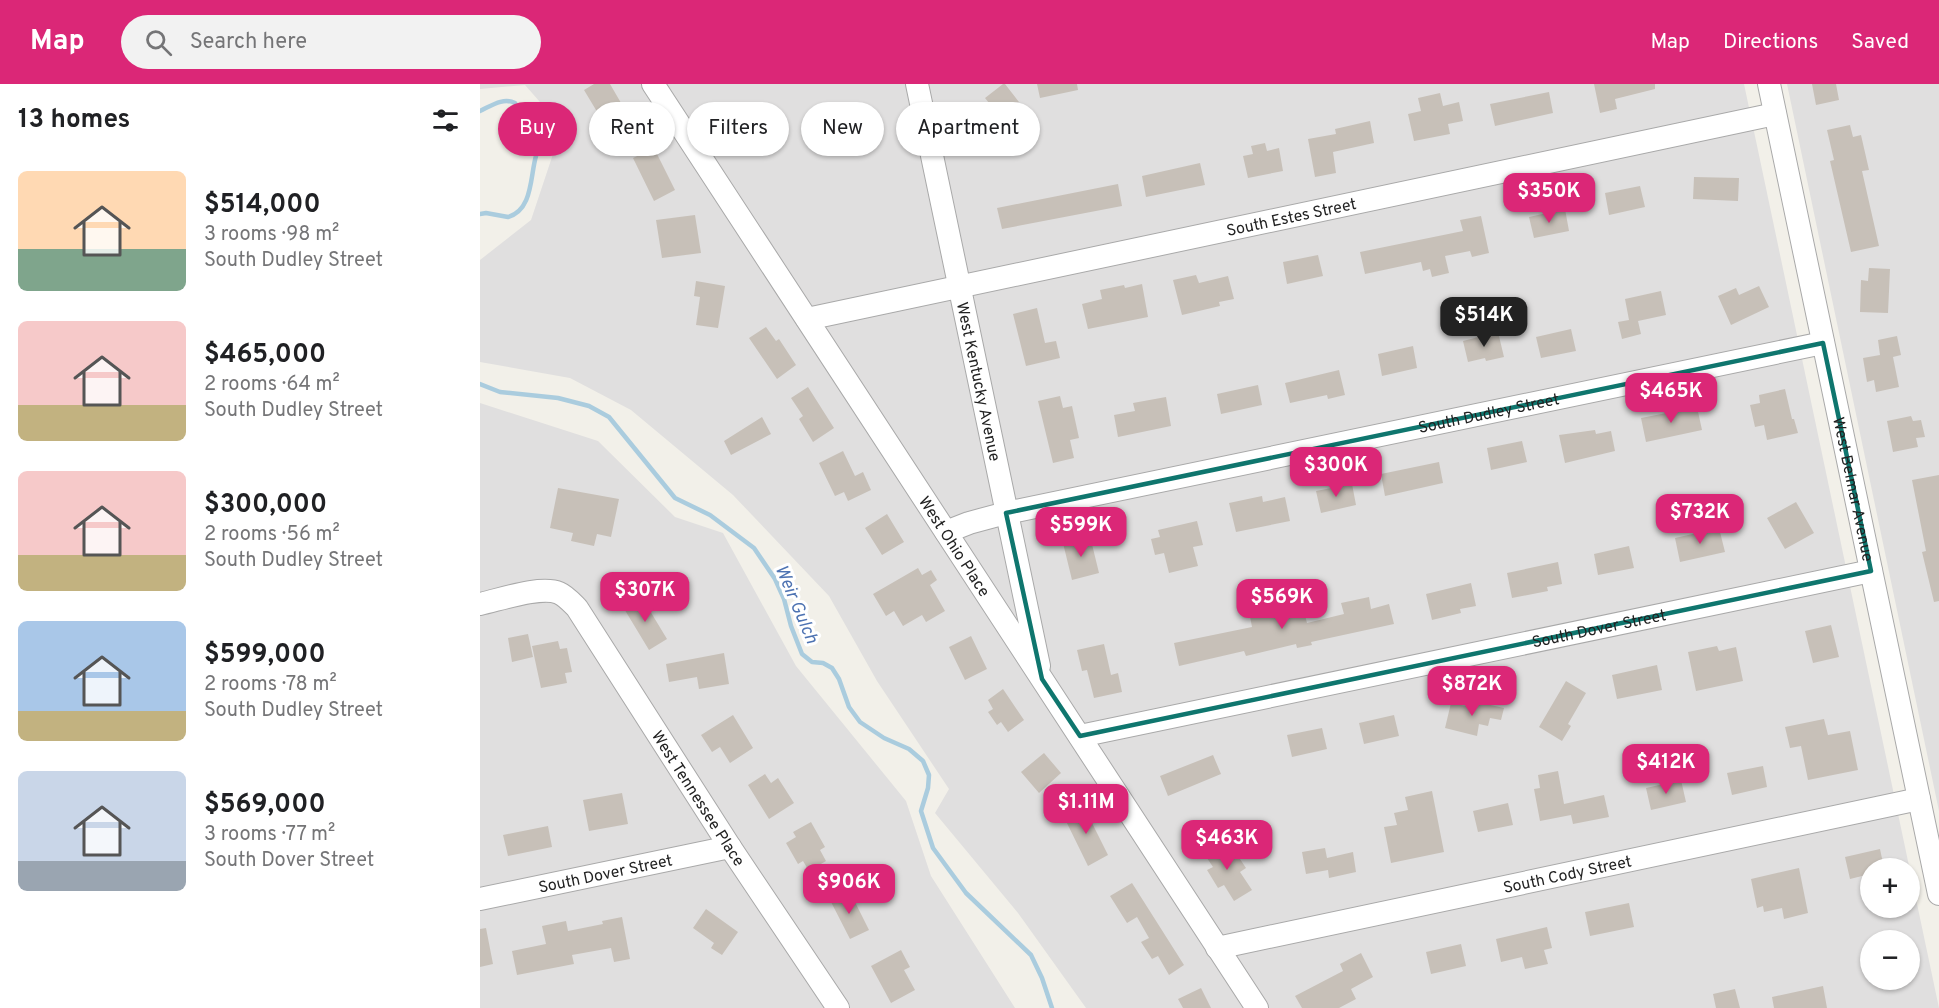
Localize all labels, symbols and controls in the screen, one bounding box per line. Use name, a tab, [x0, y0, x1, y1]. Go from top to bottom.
search box	[121, 15, 541, 69]
text: Map	[30, 24, 85, 60]
icon: search	[142, 26, 175, 59]
text: Search here	[190, 29, 307, 56]
text: Map	[1650, 29, 1690, 56]
text: Directions	[1723, 29, 1818, 56]
text: Saved	[1851, 29, 1909, 56]
chip: Buy	[498, 102, 577, 156]
chip: Rent	[589, 102, 675, 156]
chip: Filters	[687, 102, 789, 156]
chip: New	[801, 102, 884, 156]
chip: Apartment	[896, 102, 1040, 156]
text: 13 homes	[18, 104, 130, 137]
icon: filters	[429, 104, 462, 137]
pin: $350K	[1507, 173, 1591, 224]
text: $350K	[1517, 179, 1581, 205]
text: $514,000	[204, 189, 321, 222]
icon: home	[66, 195, 138, 267]
street label: South Estes Street	[1225, 195, 1358, 242]
text: 3 rooms · 98 m²	[204, 222, 339, 248]
text: South Dudley Street	[204, 248, 383, 274]
pin: $514K	[1442, 297, 1526, 348]
street label: West Kentucky Avenue	[951, 300, 1004, 464]
text: $514K	[1454, 303, 1514, 329]
text: $465,000	[204, 339, 326, 372]
icon: home	[66, 345, 138, 417]
text: 2 rooms · 64 m²	[204, 372, 340, 398]
pin: $465K	[1629, 373, 1713, 424]
text: $465K	[1639, 379, 1703, 405]
street label: South Dudley Street	[1417, 390, 1561, 439]
text: South Dudley Street	[204, 398, 383, 424]
street label: West Belmar Avenue	[1827, 415, 1877, 564]
pin: $300K	[1294, 447, 1378, 498]
text: $300K	[1304, 453, 1368, 479]
text: $300,000	[204, 489, 327, 522]
street label: West Ohio Place	[913, 493, 993, 601]
pin: $732K	[1658, 494, 1742, 545]
icon: home	[66, 495, 138, 567]
text: $732K	[1670, 500, 1730, 526]
pin: $599K	[1039, 507, 1123, 558]
text: $599K	[1049, 513, 1113, 539]
text: 2 rooms · 56 m²	[204, 522, 340, 548]
text: South Dudley Street	[204, 548, 383, 574]
water label: Weir Gulch	[769, 562, 823, 648]
pin: $307K	[603, 572, 687, 623]
text: $307K	[614, 578, 676, 604]
pin: $569K	[1240, 579, 1324, 630]
text: $569K	[1250, 585, 1314, 611]
street label: South Dover Street	[1530, 606, 1668, 653]
text: $599,000	[204, 639, 326, 672]
icon: home	[66, 645, 138, 717]
pin: $872K	[1430, 666, 1514, 717]
text: 2 rooms · 78 m²	[204, 672, 337, 698]
text: $872K	[1441, 672, 1503, 698]
text: South Dudley Street	[204, 698, 383, 724]
street label: West Tennessee Place	[646, 727, 748, 871]
pin: $412K	[1624, 744, 1708, 795]
text: $412K	[1636, 750, 1696, 776]
pin: $1.11M	[1037, 784, 1135, 835]
text: $569,000	[204, 789, 326, 822]
text: $1.11M	[1057, 790, 1115, 816]
icon: home	[66, 795, 138, 867]
pin: $463K	[1185, 820, 1269, 871]
text: 3 rooms · 77 m²	[204, 822, 335, 848]
text: $463K	[1195, 826, 1259, 852]
text: South Dover Street	[204, 848, 374, 874]
street label: South Dover Street	[537, 851, 675, 899]
street label: South Cody Street	[1502, 852, 1634, 899]
map controls	[1860, 858, 1920, 990]
button: +	[1860, 858, 1920, 918]
pin: $906K	[807, 864, 891, 915]
text: $906K	[817, 870, 881, 896]
button: −	[1860, 930, 1920, 990]

